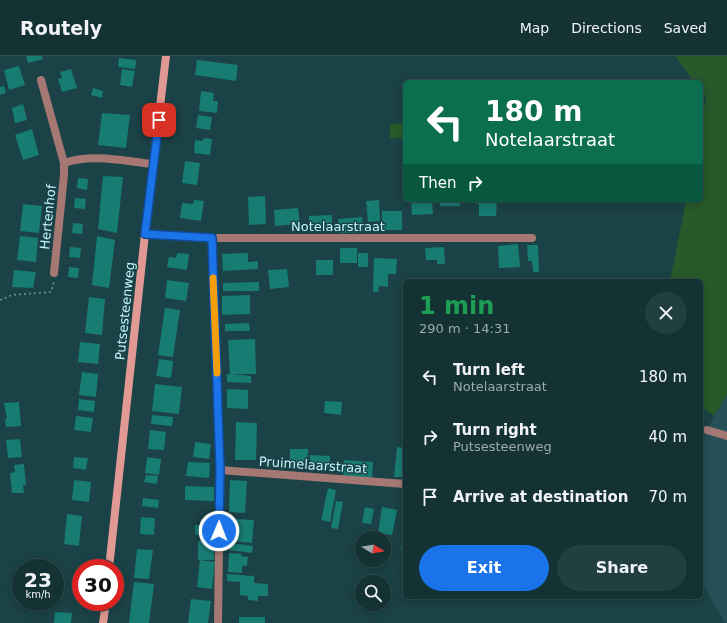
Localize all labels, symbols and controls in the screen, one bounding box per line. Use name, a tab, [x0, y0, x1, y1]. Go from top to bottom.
text: Routely	[20, 17, 102, 39]
text: Map	[520, 20, 549, 36]
text: Directions	[571, 20, 642, 36]
text: Saved	[664, 20, 707, 36]
text: 180 m	[485, 95, 582, 128]
icon: left	[419, 96, 471, 148]
pin	[142, 103, 176, 137]
icon: arrive	[148, 109, 170, 131]
text: Notelaarstraat	[485, 129, 615, 150]
icon: right	[464, 172, 486, 194]
text: Then	[419, 174, 456, 192]
street label: Hertenhof	[37, 183, 59, 250]
street label: Notelaarstraat	[291, 219, 385, 234]
street label: Putsesteenweg	[112, 261, 138, 361]
text: 1 min	[419, 292, 494, 320]
button: close	[645, 292, 687, 334]
text: 290 m · 14:31	[419, 321, 510, 336]
text: Turn left	[453, 361, 525, 379]
icon: left	[419, 366, 441, 388]
text: 180 m	[639, 368, 687, 386]
text: Notelaarstraat	[453, 379, 547, 394]
text: Turn right	[453, 421, 537, 439]
icon: right	[419, 426, 441, 448]
text: 40 m	[649, 428, 687, 446]
text: Putsesteenweg	[453, 439, 552, 454]
street label: Pruimelaarstraat	[258, 454, 368, 476]
icon: arrive	[419, 486, 441, 508]
text: Arrive at destination	[453, 488, 628, 506]
text: 70 m	[649, 488, 687, 506]
position arrow	[198, 510, 240, 552]
north arrow	[355, 531, 391, 567]
map controls	[355, 531, 391, 611]
button: Exit	[419, 545, 549, 591]
button: Share	[557, 545, 687, 591]
speed limit sign: 30	[72, 559, 124, 611]
text: 23	[24, 568, 52, 592]
button: search	[355, 575, 391, 611]
text: km/h	[25, 589, 51, 600]

